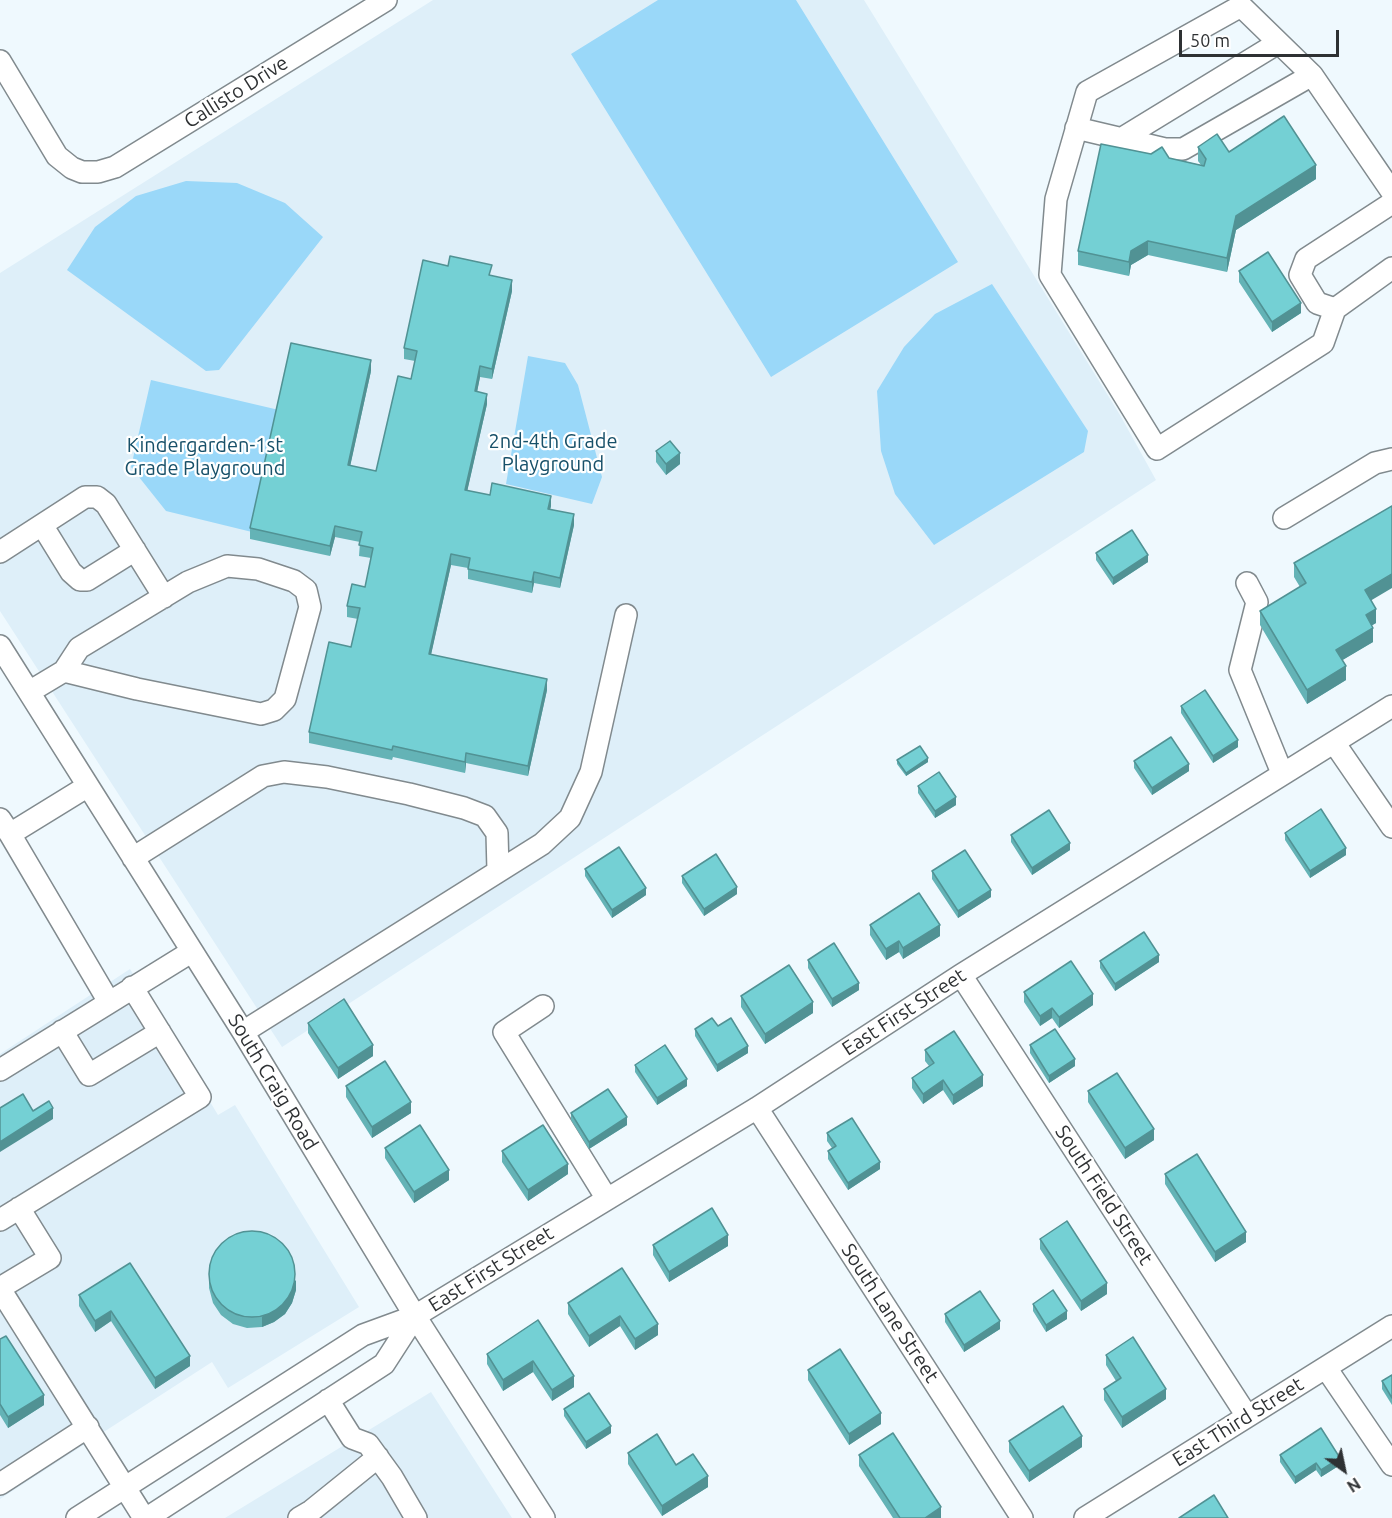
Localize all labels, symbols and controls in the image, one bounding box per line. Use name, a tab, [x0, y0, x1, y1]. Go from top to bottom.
scale bar	[1182, 18, 1342, 56]
text: 50 m	[1190, 30, 1230, 50]
street label: Callisto Drive	[180, 51, 292, 133]
park label: 2nd-4th Grade Playground	[488, 429, 618, 476]
park label: Kindergarden-1st Grade Playground	[125, 433, 285, 480]
street label: East First Street	[838, 963, 970, 1061]
street label: South Craig Road	[223, 1010, 323, 1154]
street label: South Field Street	[1050, 1121, 1158, 1269]
street label: East First Street	[424, 1221, 558, 1317]
street label: South Lane Street	[836, 1239, 944, 1387]
street label: East Third Street	[1168, 1372, 1308, 1472]
north arrow	[1314, 1440, 1374, 1500]
text: N	[1344, 1474, 1364, 1496]

